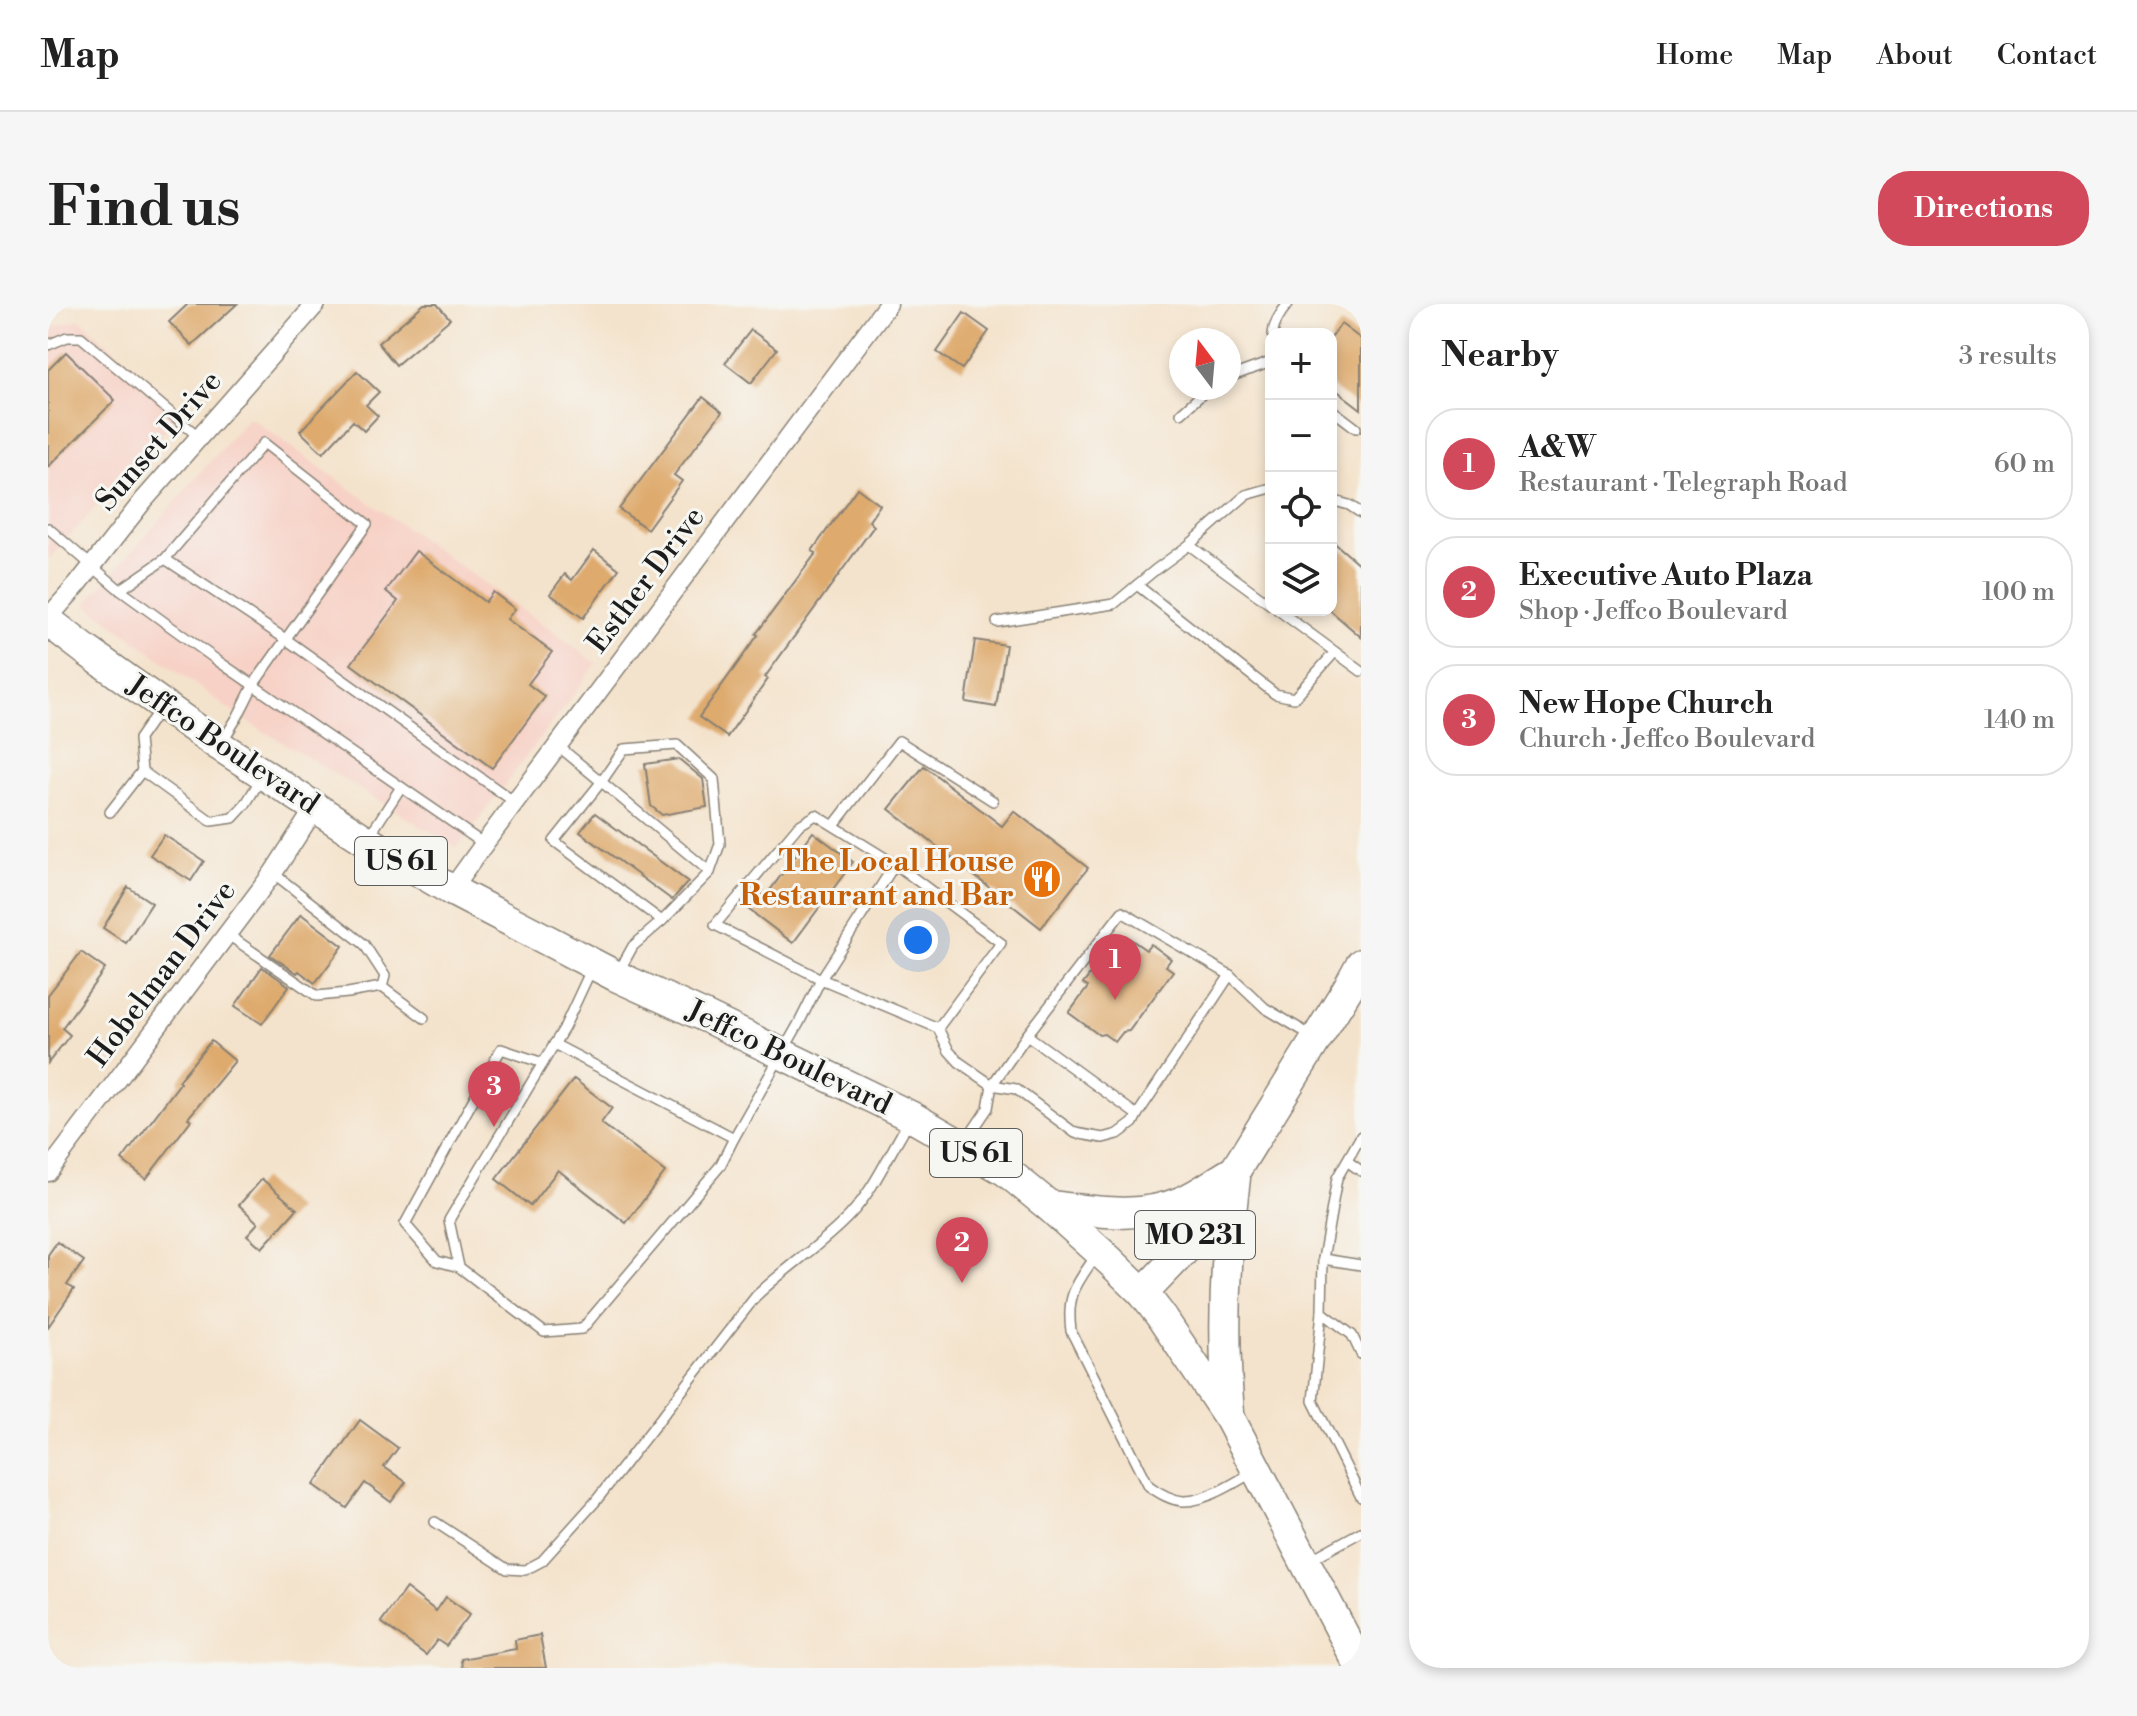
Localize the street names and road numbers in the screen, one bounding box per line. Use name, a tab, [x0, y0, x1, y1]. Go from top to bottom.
street label: Sunset Drive	[88, 363, 230, 519]
street label: Esther Drive	[579, 499, 713, 661]
street label: Jeffco Boulevard	[119, 666, 326, 823]
road number: US 61	[355, 837, 447, 885]
street label: Hobelman Drive	[79, 873, 245, 1075]
street label: Jeffco Boulevard	[679, 991, 898, 1124]
road number: US 61	[930, 1129, 1022, 1177]
road number: MO 231	[1135, 1211, 1255, 1259]

